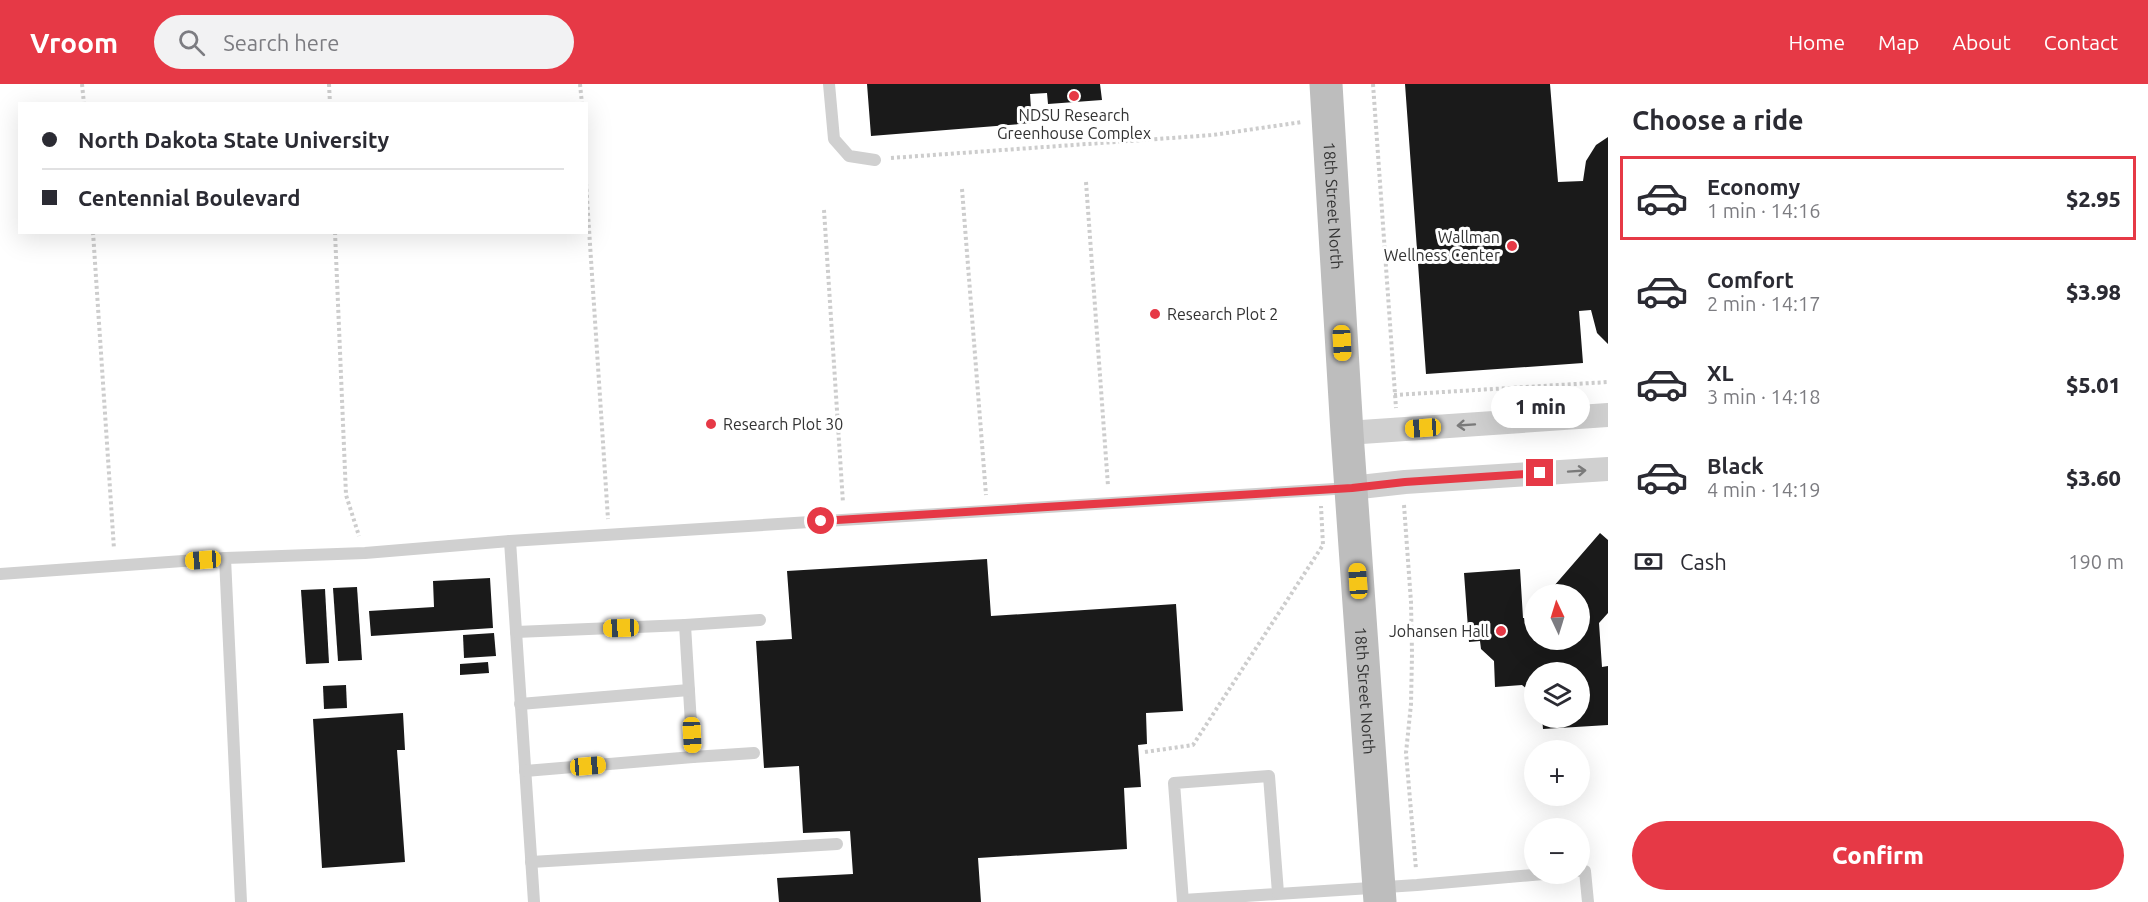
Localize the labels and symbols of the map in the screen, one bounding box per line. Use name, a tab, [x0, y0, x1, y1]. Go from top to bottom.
marker: NDSU Research Greenhouse Complex	[1067, 89, 1081, 103]
place label: NDSU Research Greenhouse Complex	[997, 106, 1151, 142]
street label: 18th Street North	[1321, 141, 1346, 270]
place label: Wallman Wellness Center	[1384, 228, 1500, 264]
marker: Wallman Wellness Center	[1505, 239, 1519, 253]
place label: Research Plot 2	[1167, 305, 1278, 323]
marker: Research Plot 2	[1148, 307, 1162, 321]
car	[1332, 325, 1352, 361]
callout: 1 min	[1490, 386, 1590, 428]
place label: Research Plot 30	[723, 415, 843, 433]
marker: Research Plot 30	[704, 417, 718, 431]
car	[1404, 418, 1442, 438]
one-way arrow	[1456, 420, 1476, 431]
route end	[1526, 459, 1553, 486]
one-way arrow	[1567, 465, 1587, 476]
route start	[807, 507, 834, 534]
car	[184, 550, 222, 570]
car	[1348, 562, 1368, 600]
north arrow	[1524, 584, 1590, 650]
car	[603, 618, 639, 638]
place label: Johansen Hall	[1389, 622, 1489, 640]
marker: Johansen Hall	[1494, 624, 1508, 638]
street label: 18th Street North	[1352, 626, 1379, 755]
car	[682, 717, 702, 753]
car	[569, 755, 607, 777]

